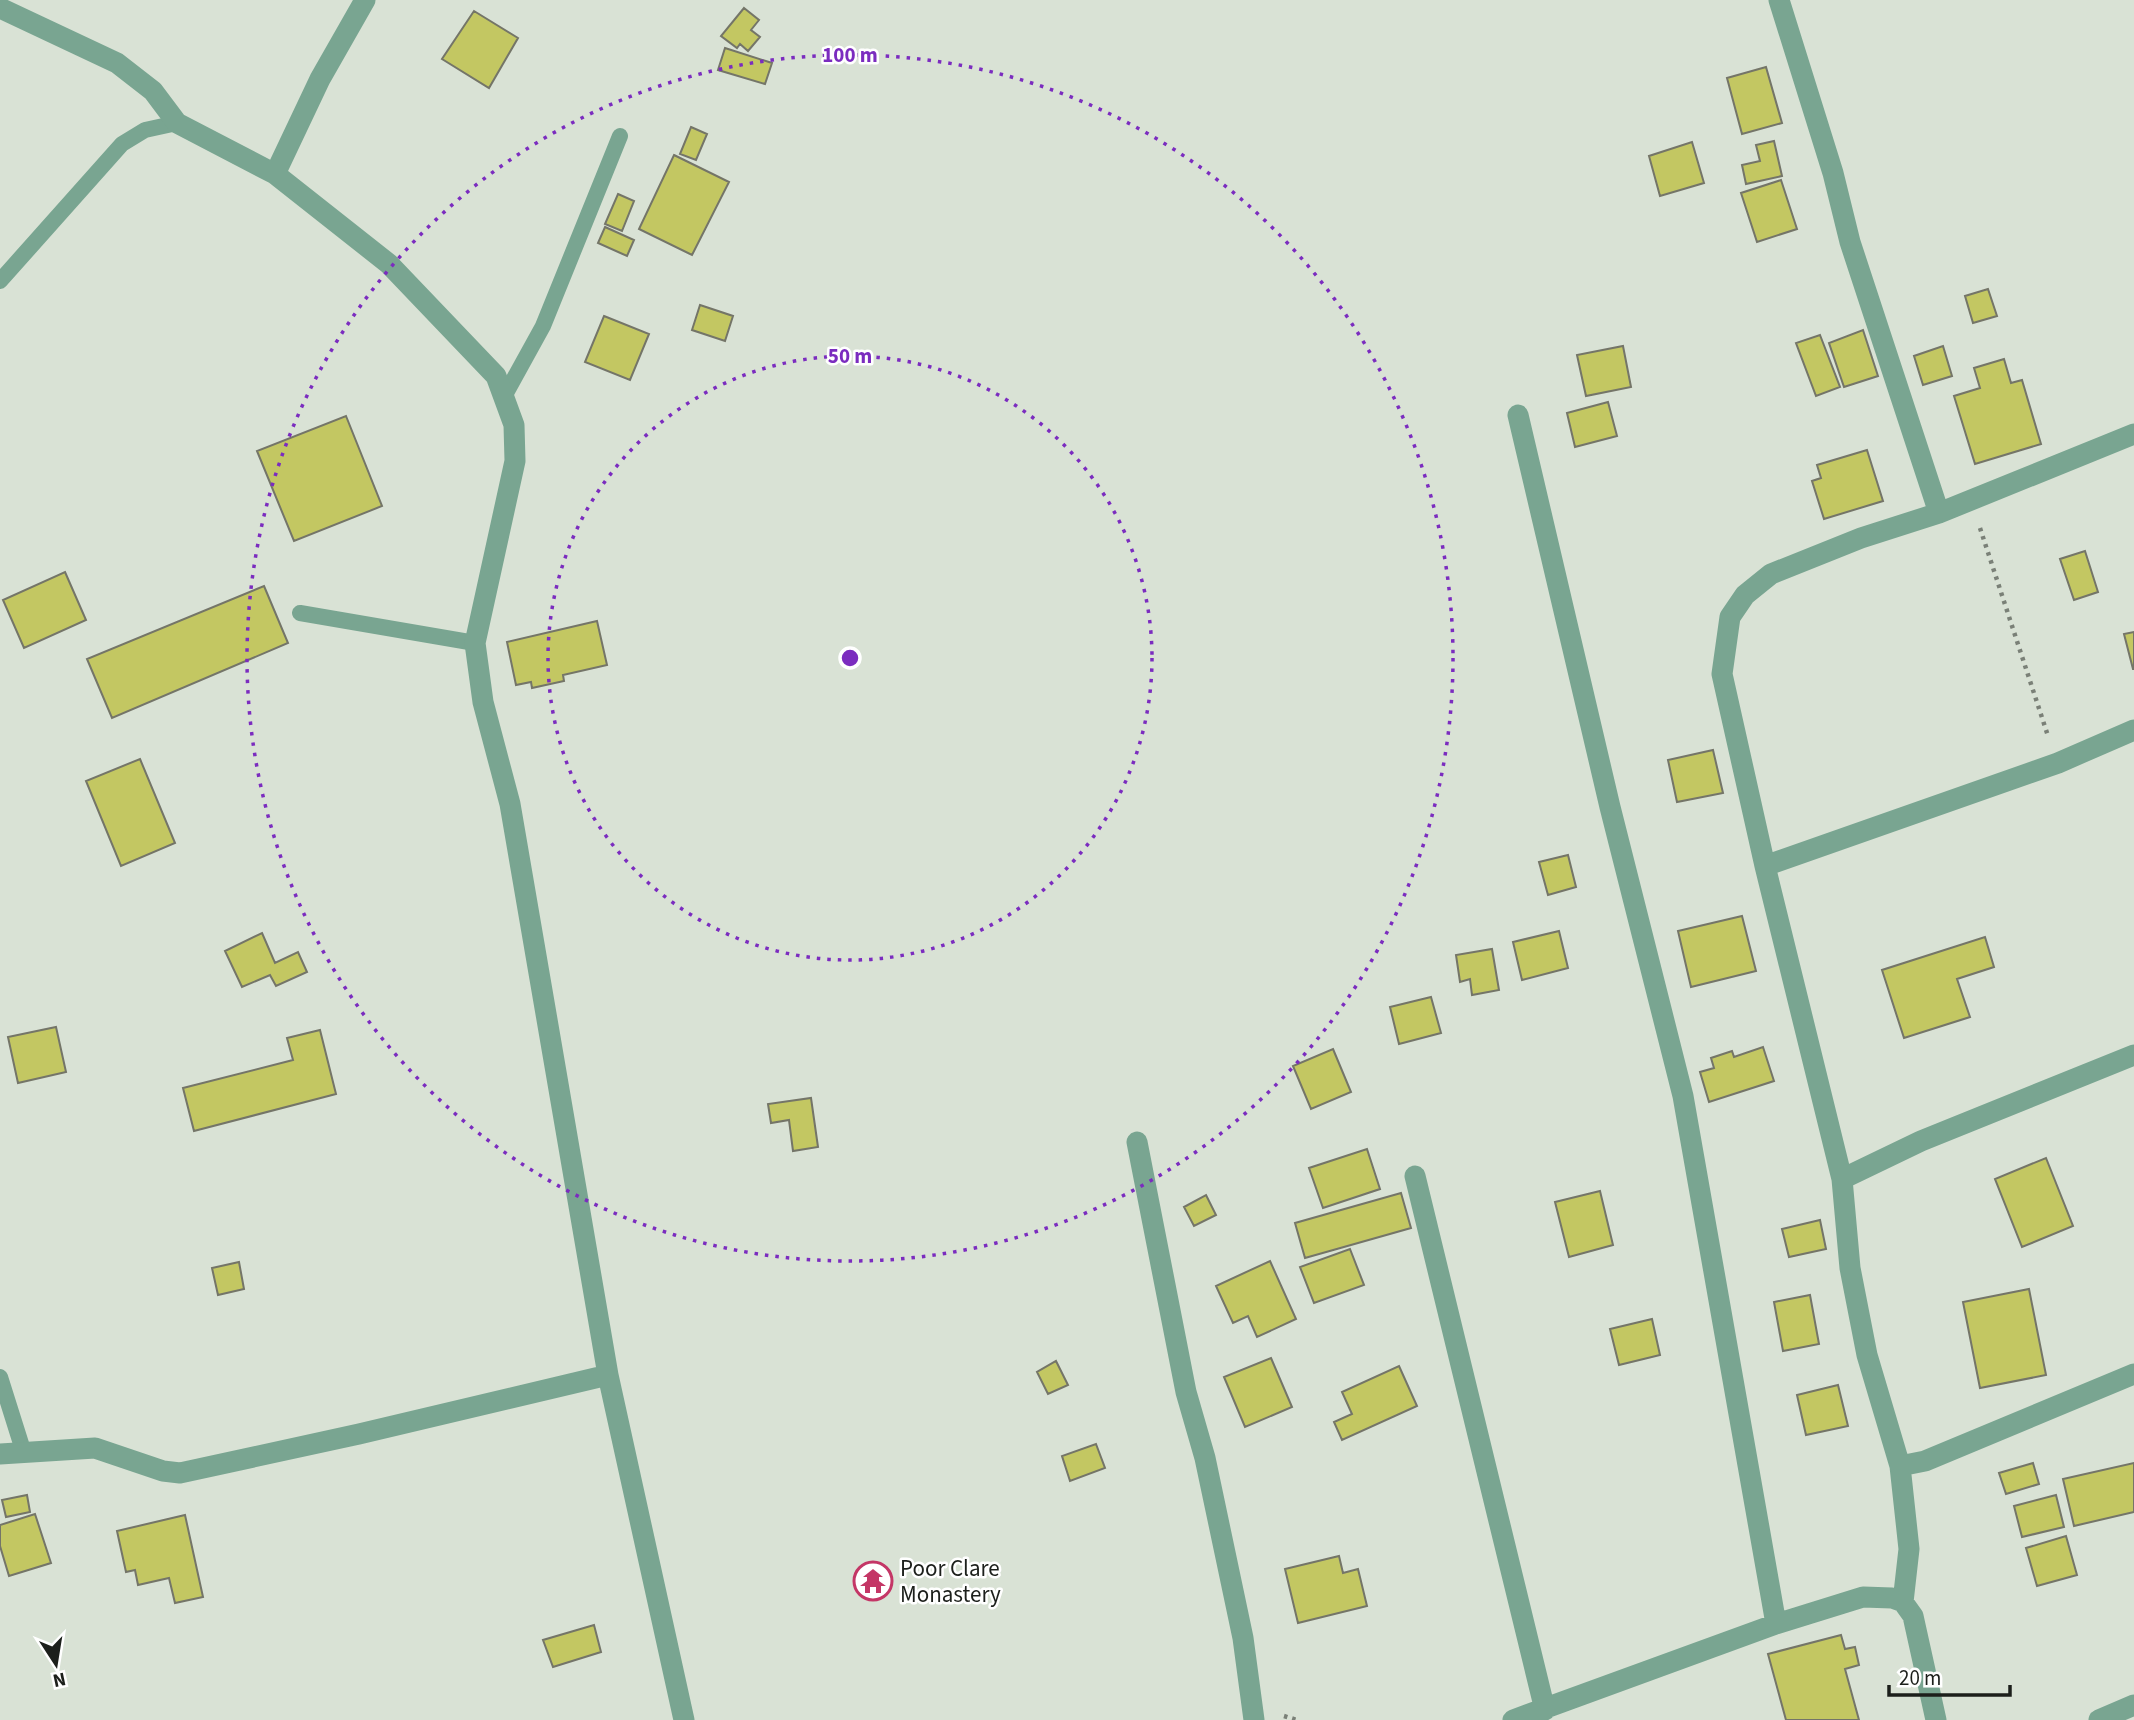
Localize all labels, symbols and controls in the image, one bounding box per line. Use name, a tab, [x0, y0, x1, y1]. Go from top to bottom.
text: 100 m	[822, 40, 878, 70]
text: 50 m	[828, 341, 872, 371]
centre of rings	[838, 646, 862, 670]
place label: Poor Clare Monastery	[900, 1552, 1001, 1611]
temple icon: Poor Clare Monastery	[852, 1560, 894, 1602]
north arrow	[21, 1629, 91, 1699]
scale bar	[1889, 1654, 2010, 1698]
text: 20 m	[1899, 1663, 1941, 1693]
text: N	[50, 1665, 68, 1694]

